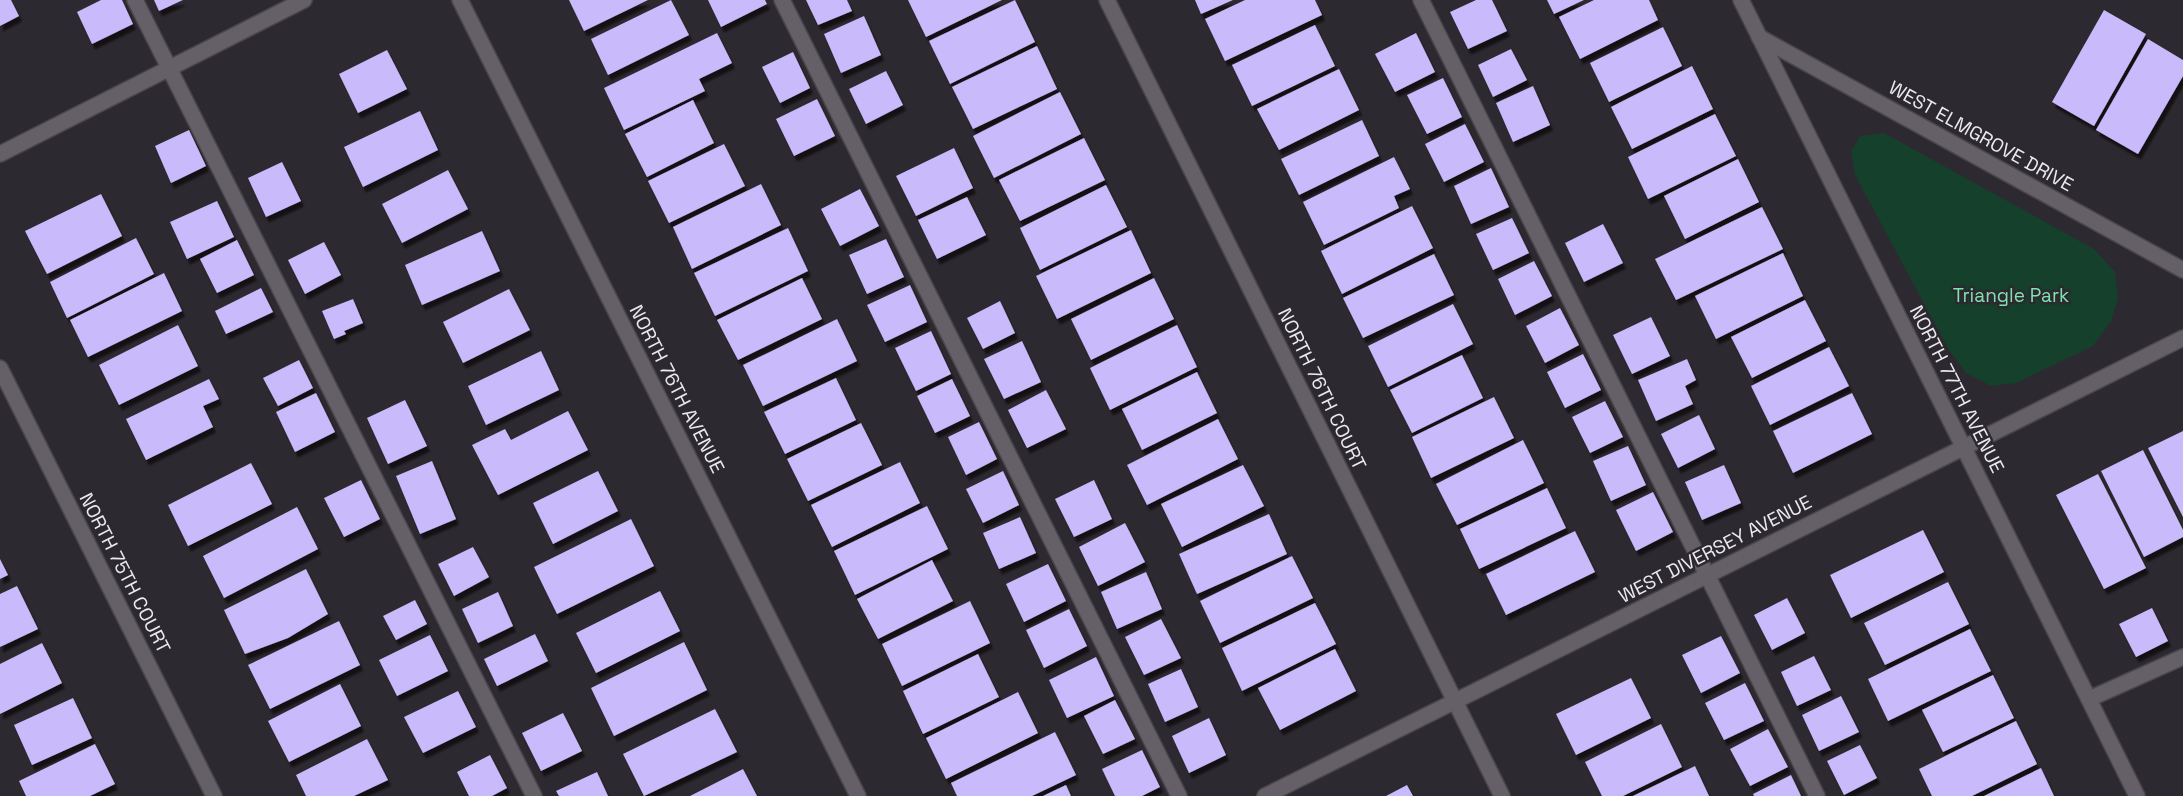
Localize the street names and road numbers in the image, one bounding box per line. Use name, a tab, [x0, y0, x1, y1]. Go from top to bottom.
street label: WEST ELMGROVE DRIVE	[1884, 75, 2078, 197]
street label: NORTH 76TH AVENUE	[624, 301, 730, 477]
street label: NORTH 77TH AVENUE	[1904, 301, 2010, 477]
street label: NORTH 76TH COURT	[1272, 304, 1372, 474]
street label: NORTH 75TH COURT	[74, 489, 176, 657]
street label: WEST DIVERSEY AVENUE	[1614, 489, 1816, 609]

